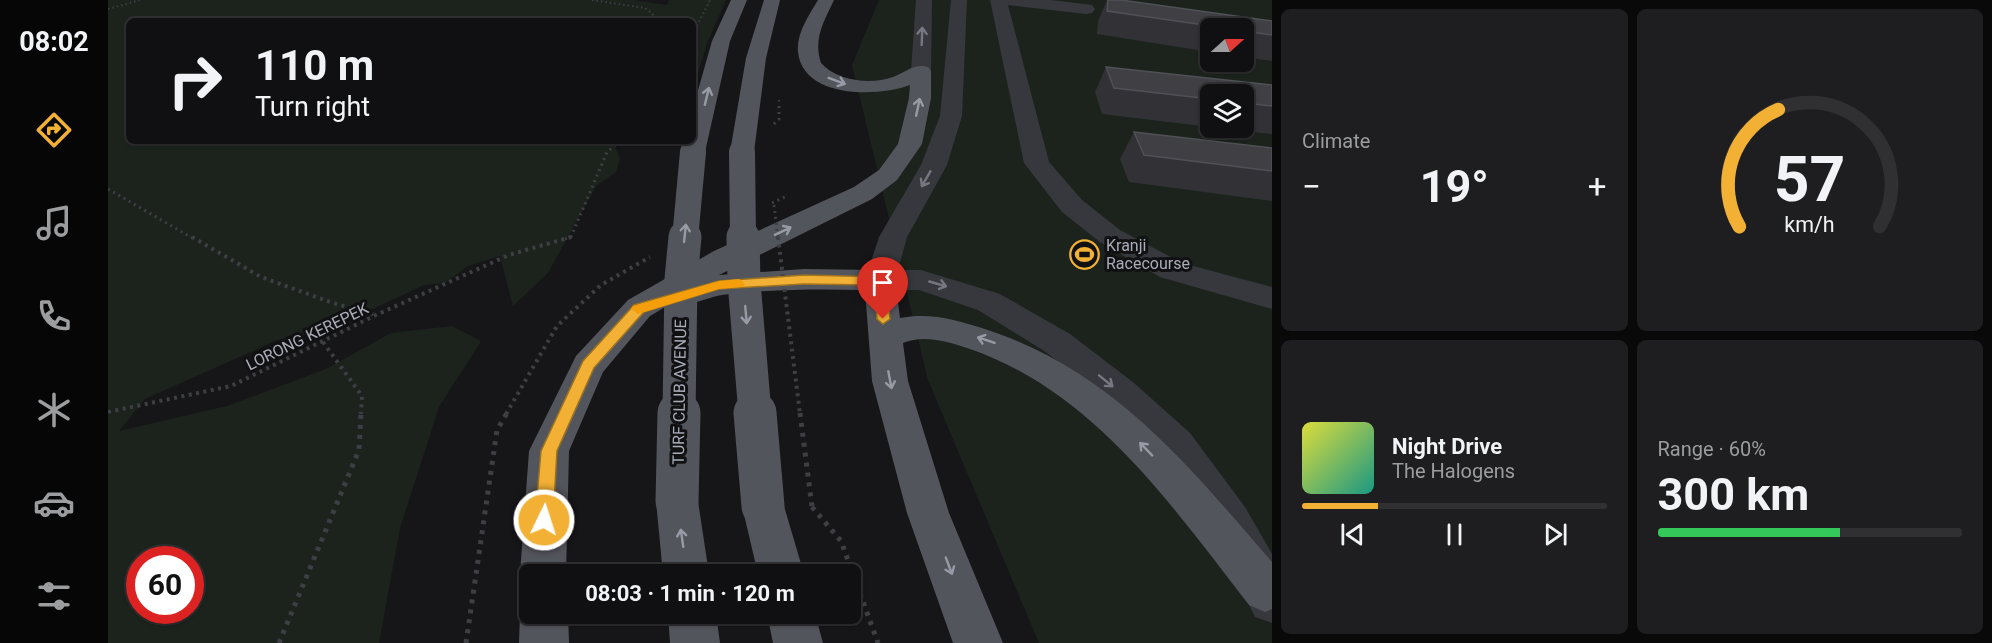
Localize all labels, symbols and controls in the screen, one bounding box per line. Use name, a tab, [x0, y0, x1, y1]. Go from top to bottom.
north arrow	[1200, 18, 1254, 72]
map controls	[1200, 18, 1254, 138]
text: 08:02	[19, 26, 89, 58]
one-way arrow	[917, 26, 928, 46]
text: 110 m	[255, 41, 374, 90]
icon: right	[156, 42, 234, 120]
one-way arrow	[827, 76, 846, 87]
button: layers	[1200, 84, 1254, 138]
one-way arrow	[702, 86, 714, 105]
text: Turn right	[255, 91, 370, 123]
one-way arrow	[913, 98, 924, 118]
icon: directions	[33, 109, 75, 151]
text: Climate	[1302, 129, 1370, 153]
text: 57	[1774, 143, 1846, 216]
text: 19°	[1420, 160, 1489, 213]
text: −	[1302, 167, 1321, 206]
text: +	[1588, 167, 1607, 206]
one-way arrow	[919, 170, 931, 187]
icon: music	[33, 202, 75, 244]
text: km/h	[1785, 212, 1835, 237]
one-way arrow	[680, 223, 691, 243]
one-way arrow	[773, 225, 791, 237]
place label: Kranji Racecourse	[1106, 236, 1190, 273]
sports icon: Kranji Racecourse	[1069, 238, 1101, 270]
pin	[857, 257, 908, 319]
icon: arrive	[866, 266, 899, 299]
one-way arrow	[928, 279, 947, 291]
icon: phone	[33, 295, 75, 337]
street label: LORONG KEREPEK	[243, 298, 372, 374]
one-way arrow	[741, 305, 752, 325]
street label: TURF CLUB AVENUE	[669, 319, 690, 465]
one-way arrow	[977, 334, 995, 345]
one-way arrow	[885, 370, 896, 389]
one-way arrow	[1098, 374, 1114, 387]
icon: climate	[33, 389, 75, 431]
text: Night Drive	[1392, 434, 1502, 459]
text: Range · 60%	[1658, 437, 1766, 461]
one-way arrow	[1138, 441, 1153, 456]
text: The Halogens	[1392, 459, 1515, 483]
text: 300 km	[1658, 468, 1809, 521]
icon: car	[33, 482, 75, 524]
position arrow	[512, 488, 576, 552]
icon: previous	[1336, 518, 1369, 551]
icon: pause	[1438, 518, 1471, 551]
icon: next	[1539, 518, 1572, 551]
one-way arrow	[676, 528, 687, 548]
speed limit sign: 60	[126, 546, 204, 624]
one-way arrow	[944, 556, 955, 575]
icon: filters	[33, 575, 75, 617]
text: 08:03 · 1 min · 120 m	[585, 581, 795, 606]

